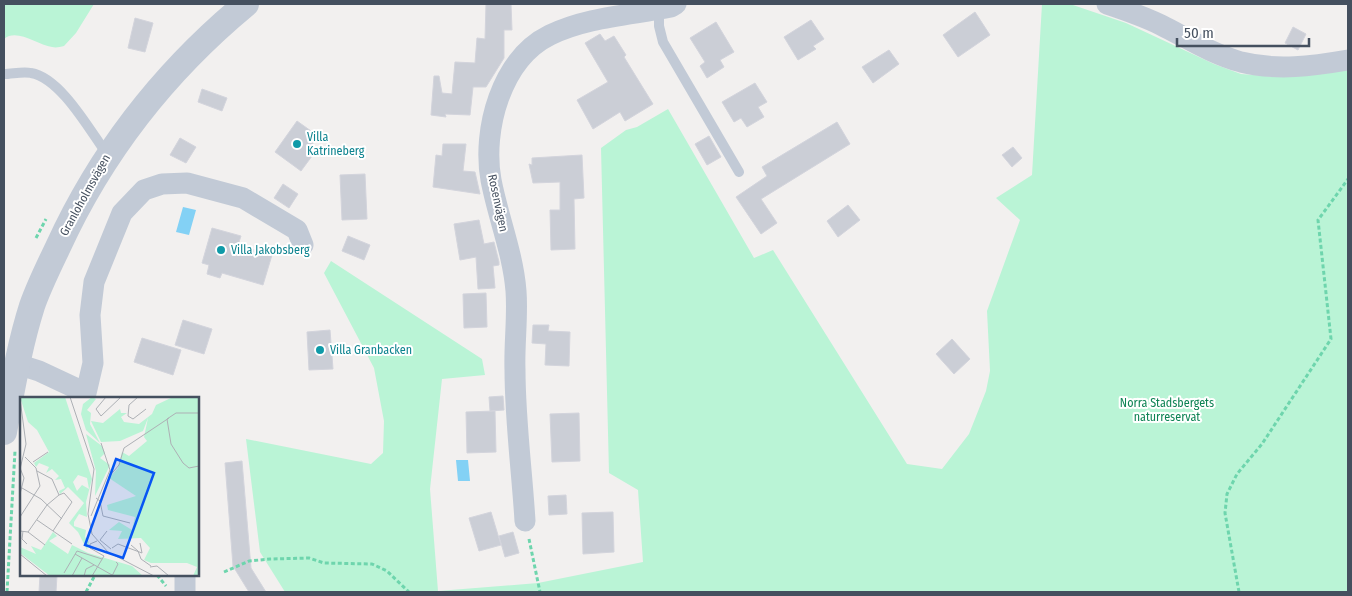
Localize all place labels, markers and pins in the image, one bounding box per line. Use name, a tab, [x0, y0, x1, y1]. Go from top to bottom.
place label: Villa Katrineberg	[307, 130, 365, 158]
marker: Villa Katrineberg	[291, 138, 303, 150]
place label: Villa Jakobsberg	[231, 243, 310, 257]
marker: Villa Jakobsberg	[215, 244, 227, 256]
place label: Villa Granbacken	[330, 343, 412, 357]
marker: Villa Granbacken	[314, 344, 326, 356]

